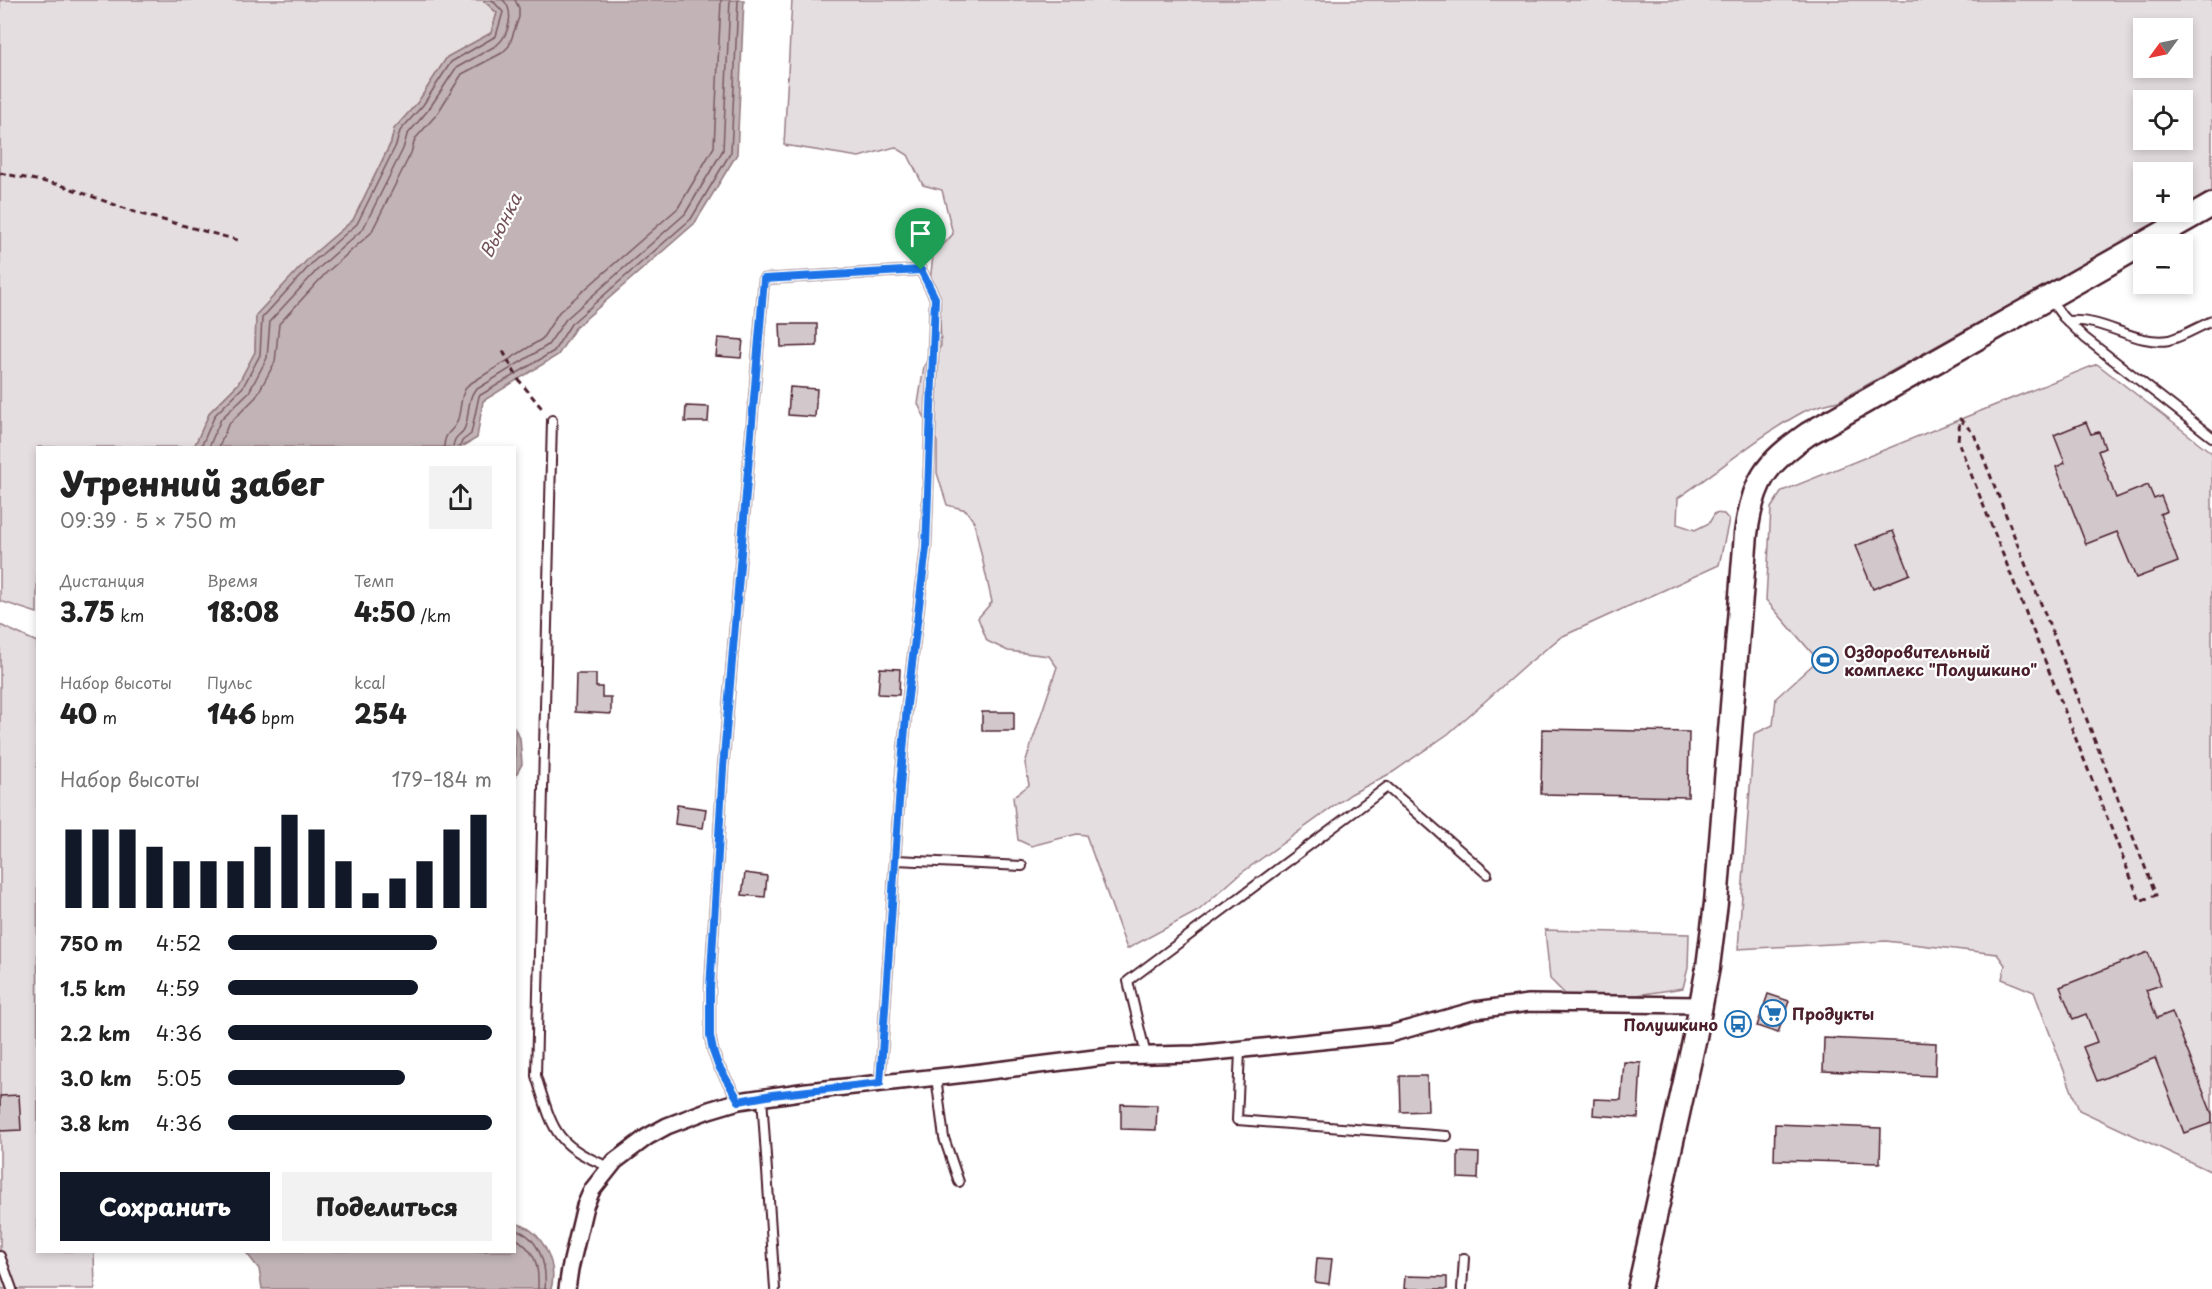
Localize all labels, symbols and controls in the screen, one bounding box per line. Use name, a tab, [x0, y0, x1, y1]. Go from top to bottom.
north arrow	[2133, 18, 2193, 78]
map controls	[2133, 18, 2193, 294]
button: locate	[2133, 90, 2193, 150]
button: +	[2133, 162, 2193, 222]
water label: Вьюнка	[472, 187, 528, 262]
pin	[895, 208, 946, 270]
icon: arrive	[904, 217, 937, 250]
button: −	[2133, 234, 2193, 294]
text: Утренний забег	[60, 457, 324, 507]
button: share	[429, 466, 492, 529]
text: 09:39 · 5 × 750 m	[60, 505, 237, 535]
text: Дистанция	[60, 568, 145, 592]
text: Время	[207, 568, 258, 592]
text: Темп	[354, 568, 394, 592]
text: 3.75	[60, 592, 115, 631]
text: 18:08	[207, 592, 279, 631]
text: 4:50	[354, 592, 415, 631]
text: km	[115, 603, 144, 627]
text: /km	[415, 603, 451, 627]
place label: Оздоровительный комплекс "Полушкино"	[1844, 639, 2037, 681]
sports icon: Оздоровительный комплекс "Полушкино"	[1810, 645, 1840, 675]
text: Набор высоты	[60, 670, 172, 694]
text: Пульс	[207, 670, 252, 694]
text: kcal	[354, 670, 386, 694]
text: 40	[60, 694, 97, 733]
text: 146	[207, 694, 256, 733]
text: 254	[354, 694, 407, 733]
text: m	[97, 705, 117, 729]
text: bpm	[256, 705, 295, 729]
text: Набор высоты	[60, 764, 200, 794]
text: 179–184 m	[392, 764, 492, 794]
text: 750 m	[60, 928, 123, 958]
text: 4:52	[156, 928, 201, 958]
text: 1.5 km	[60, 973, 126, 1003]
text: 4:59	[156, 973, 200, 1003]
supermarket icon: Продукты	[1758, 998, 1788, 1028]
place label: Продукты	[1792, 1001, 1875, 1025]
bus stop icon: Полушкино	[1723, 1009, 1753, 1039]
place label: Полушкино	[1624, 1012, 1718, 1036]
text: 2.2 km	[60, 1018, 130, 1048]
text: 4:36	[156, 1018, 202, 1048]
text: 3.0 km	[60, 1063, 132, 1093]
text: 5:05	[156, 1063, 202, 1093]
text: 3.8 km	[60, 1108, 130, 1138]
text: 4:36	[156, 1108, 202, 1138]
button: Сохранить	[60, 1172, 270, 1241]
button: Поделиться	[282, 1172, 492, 1241]

